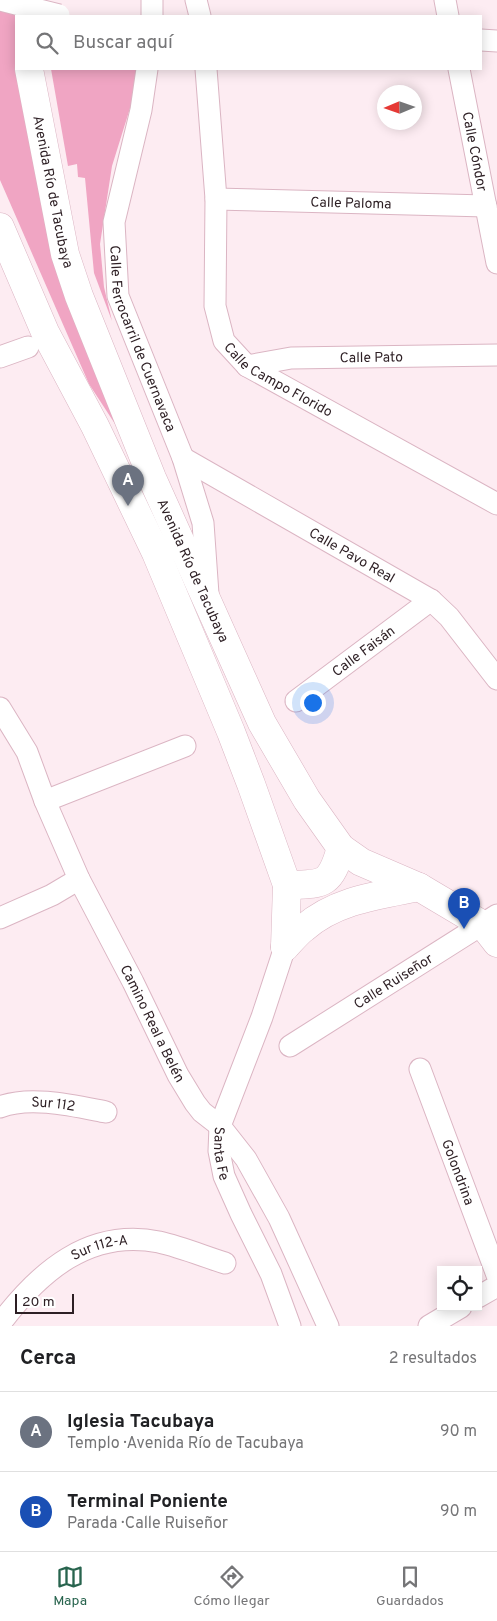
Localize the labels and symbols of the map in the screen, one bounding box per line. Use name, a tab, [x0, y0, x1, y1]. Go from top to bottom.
north arrow	[377, 85, 422, 130]
street label: Calle Cóndor	[458, 110, 490, 194]
street label: Avenida Río de Tacubaya	[28, 114, 76, 271]
street label: Calle Paloma	[310, 194, 392, 214]
street label: Calle Ferrocarril de Cuernavaca	[105, 245, 179, 435]
street label: Calle Campo Florido	[220, 339, 335, 422]
street label: Calle Pato	[340, 349, 403, 367]
pin: A	[112, 465, 144, 506]
street label: Avenida Río de Tacubaya	[153, 497, 232, 645]
street label: Calle Pavo Real	[306, 525, 397, 587]
street label: Calle Faisán	[329, 623, 399, 681]
your location	[300, 690, 326, 716]
pin: B	[448, 888, 480, 929]
street label: Calle Ruiseñor	[351, 950, 437, 1013]
street label: Camino Real a Belén	[116, 962, 188, 1086]
street label: Sur 112	[31, 1095, 76, 1116]
street label: Santa Fe	[209, 1126, 232, 1184]
street label: Golondrina	[437, 1137, 477, 1208]
street label: Sur 112-A	[68, 1232, 129, 1265]
scale bar	[15, 1291, 74, 1314]

